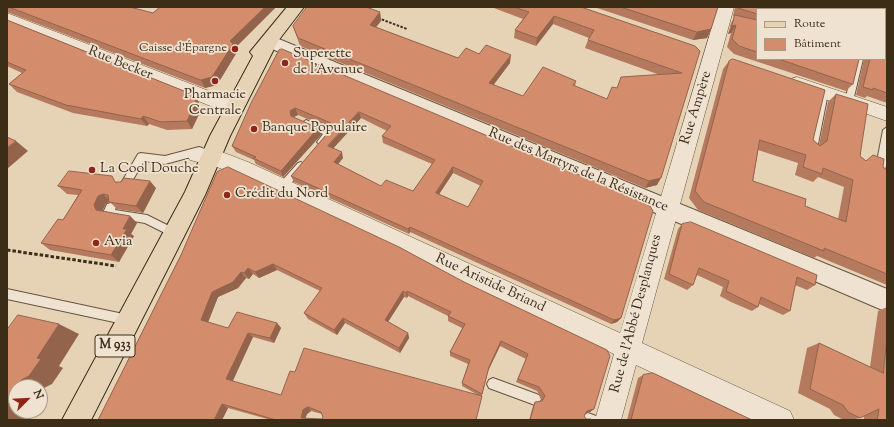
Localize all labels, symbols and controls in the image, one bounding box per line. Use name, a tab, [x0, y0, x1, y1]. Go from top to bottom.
legend	[756, 8, 886, 60]
text: Route	[794, 15, 825, 33]
text: Bâtiment	[794, 35, 841, 53]
place label: Caisse d'Épargne	[139, 42, 227, 56]
street label: Rue Becker	[85, 43, 155, 85]
marker: Caisse d'Épargne	[230, 44, 240, 54]
place label: Superette de l'Avenue	[293, 47, 363, 80]
marker: Superette de l'Avenue	[280, 58, 290, 68]
street label: Rue Ampère	[678, 69, 716, 147]
marker: Pharmacie Centrale	[210, 76, 220, 86]
place label: Pharmacie Centrale	[184, 88, 246, 120]
place label: Banque Populaire	[262, 121, 367, 137]
marker: Banque Populaire	[249, 124, 259, 134]
street label: Rue des Martyrs de la Résistance	[485, 125, 671, 217]
place label: La Cool Douche	[100, 162, 199, 178]
marker: La Cool Douche	[87, 165, 97, 175]
place label: Crédit du Nord	[235, 187, 328, 203]
marker: Crédit du Nord	[222, 190, 232, 200]
street label: Rue de l'Abbé Desplanques	[608, 233, 666, 395]
place label: Avia	[104, 235, 132, 251]
marker: Avia	[91, 238, 101, 248]
street label: Rue Aristide Briand	[432, 251, 548, 317]
road number: M 933	[95, 335, 135, 357]
north arrow	[8, 379, 48, 419]
text: N	[29, 387, 47, 402]

